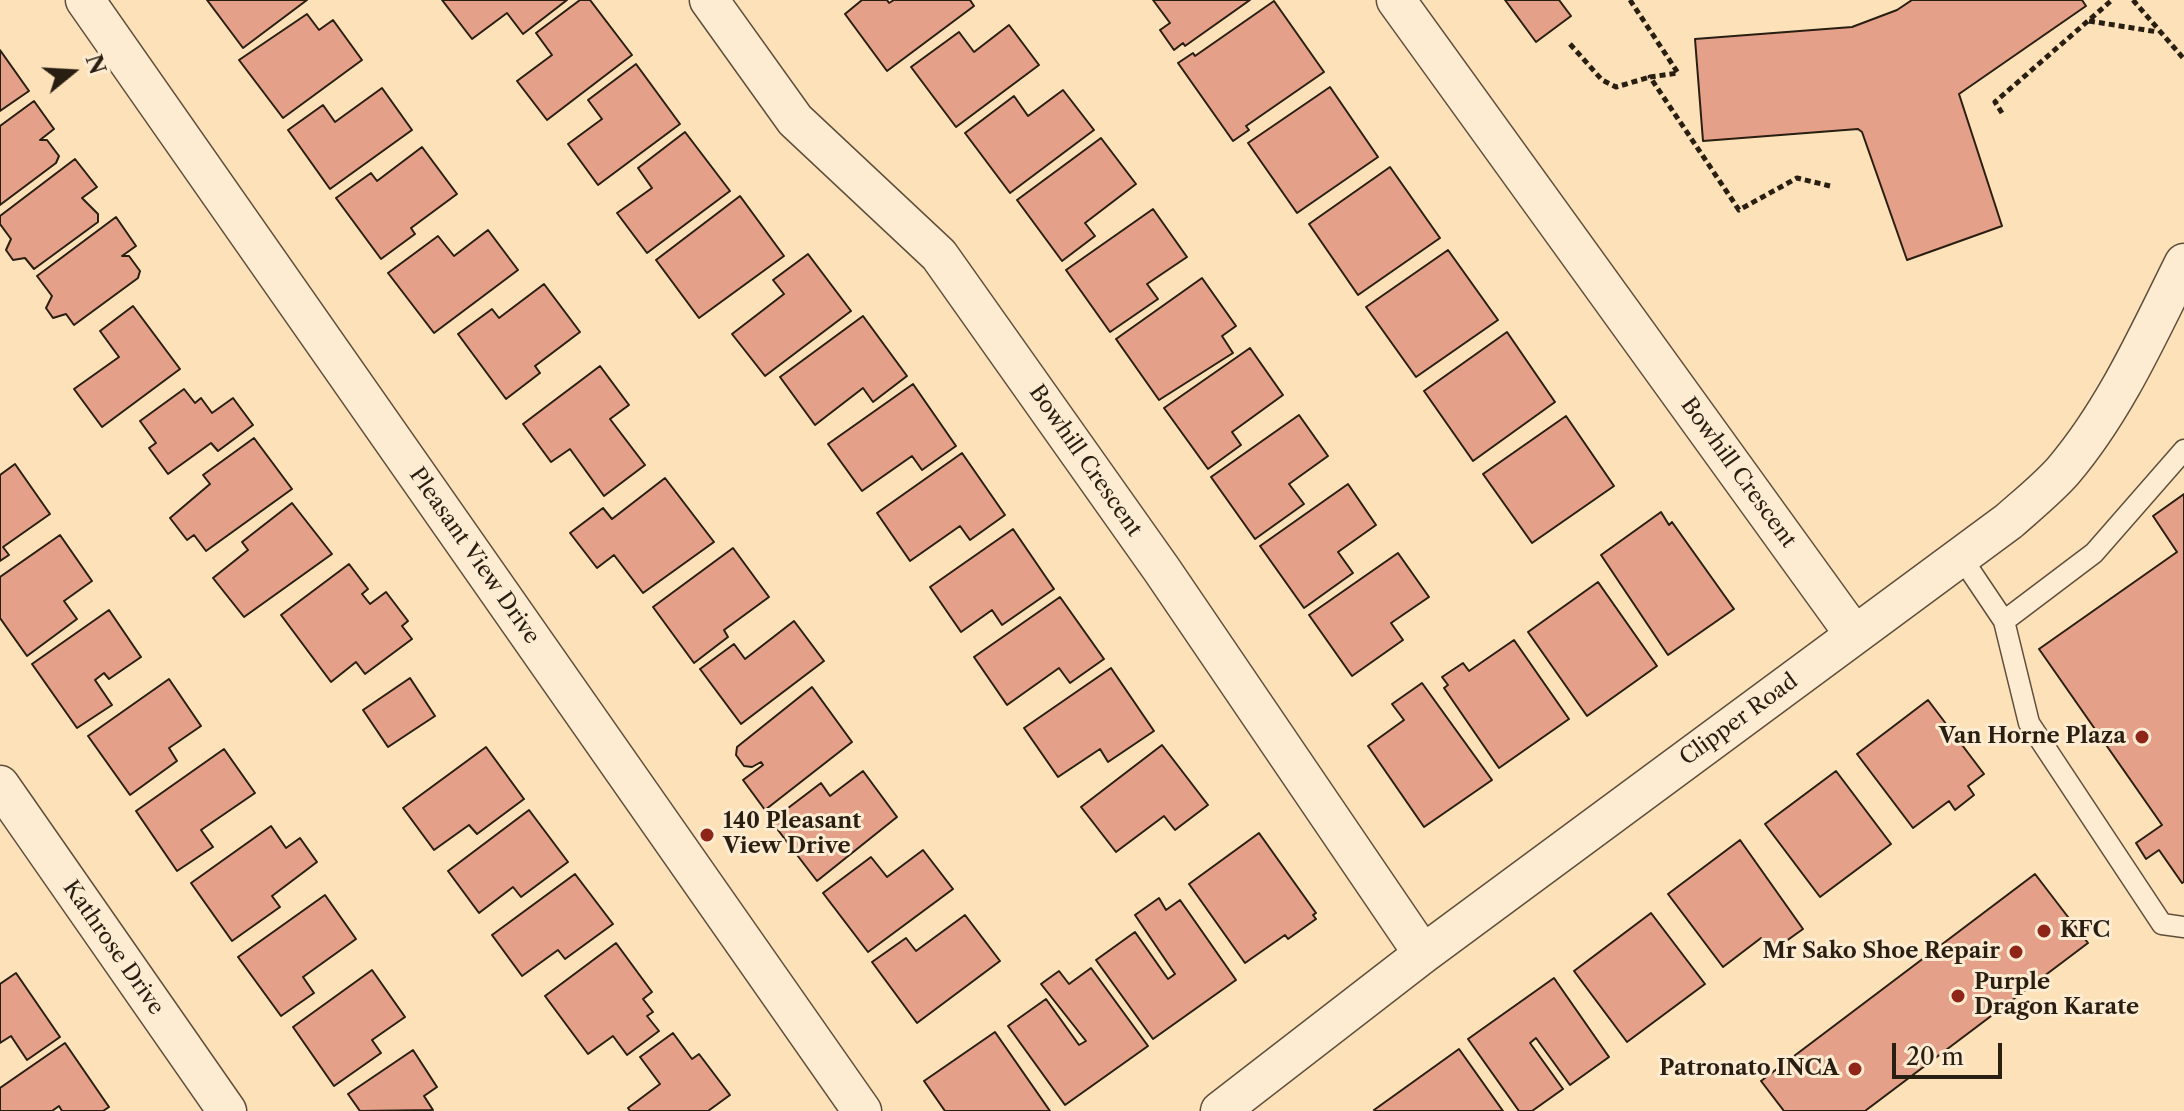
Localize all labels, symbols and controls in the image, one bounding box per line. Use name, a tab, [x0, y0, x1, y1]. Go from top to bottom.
north arrow	[32, 32, 112, 112]
text: N	[80, 51, 111, 78]
street label: Bowhill Crescent	[1023, 380, 1147, 542]
street label: Bowhill Crescent	[1675, 393, 1801, 553]
street label: Pleasant View Drive	[403, 463, 545, 649]
street label: Clipper Road	[1675, 668, 1803, 772]
place label: Van Horne Plaza	[1939, 724, 2126, 750]
marker: Van Horne Plaza	[2133, 728, 2151, 746]
place label: 140 Pleasant View Drive	[723, 809, 861, 860]
marker: 140 Pleasant View Drive	[698, 826, 716, 844]
street label: Kathrose Drive	[57, 876, 169, 1020]
place label: KFC	[2060, 918, 2110, 944]
marker: KFC	[2035, 922, 2053, 940]
place label: Mr Sako Shoe Repair	[1762, 939, 2000, 965]
marker: Mr Sako Shoe Repair	[2007, 943, 2025, 961]
place label: Purple Dragon Karate	[1974, 970, 2139, 1022]
marker: Purple Dragon Karate	[1949, 987, 1967, 1005]
scale bar	[1896, 1027, 2006, 1077]
text: 20 m	[1906, 1042, 1964, 1071]
place label: Patronato INCA	[1659, 1056, 1839, 1082]
marker: Patronato INCA	[1846, 1060, 1864, 1078]

